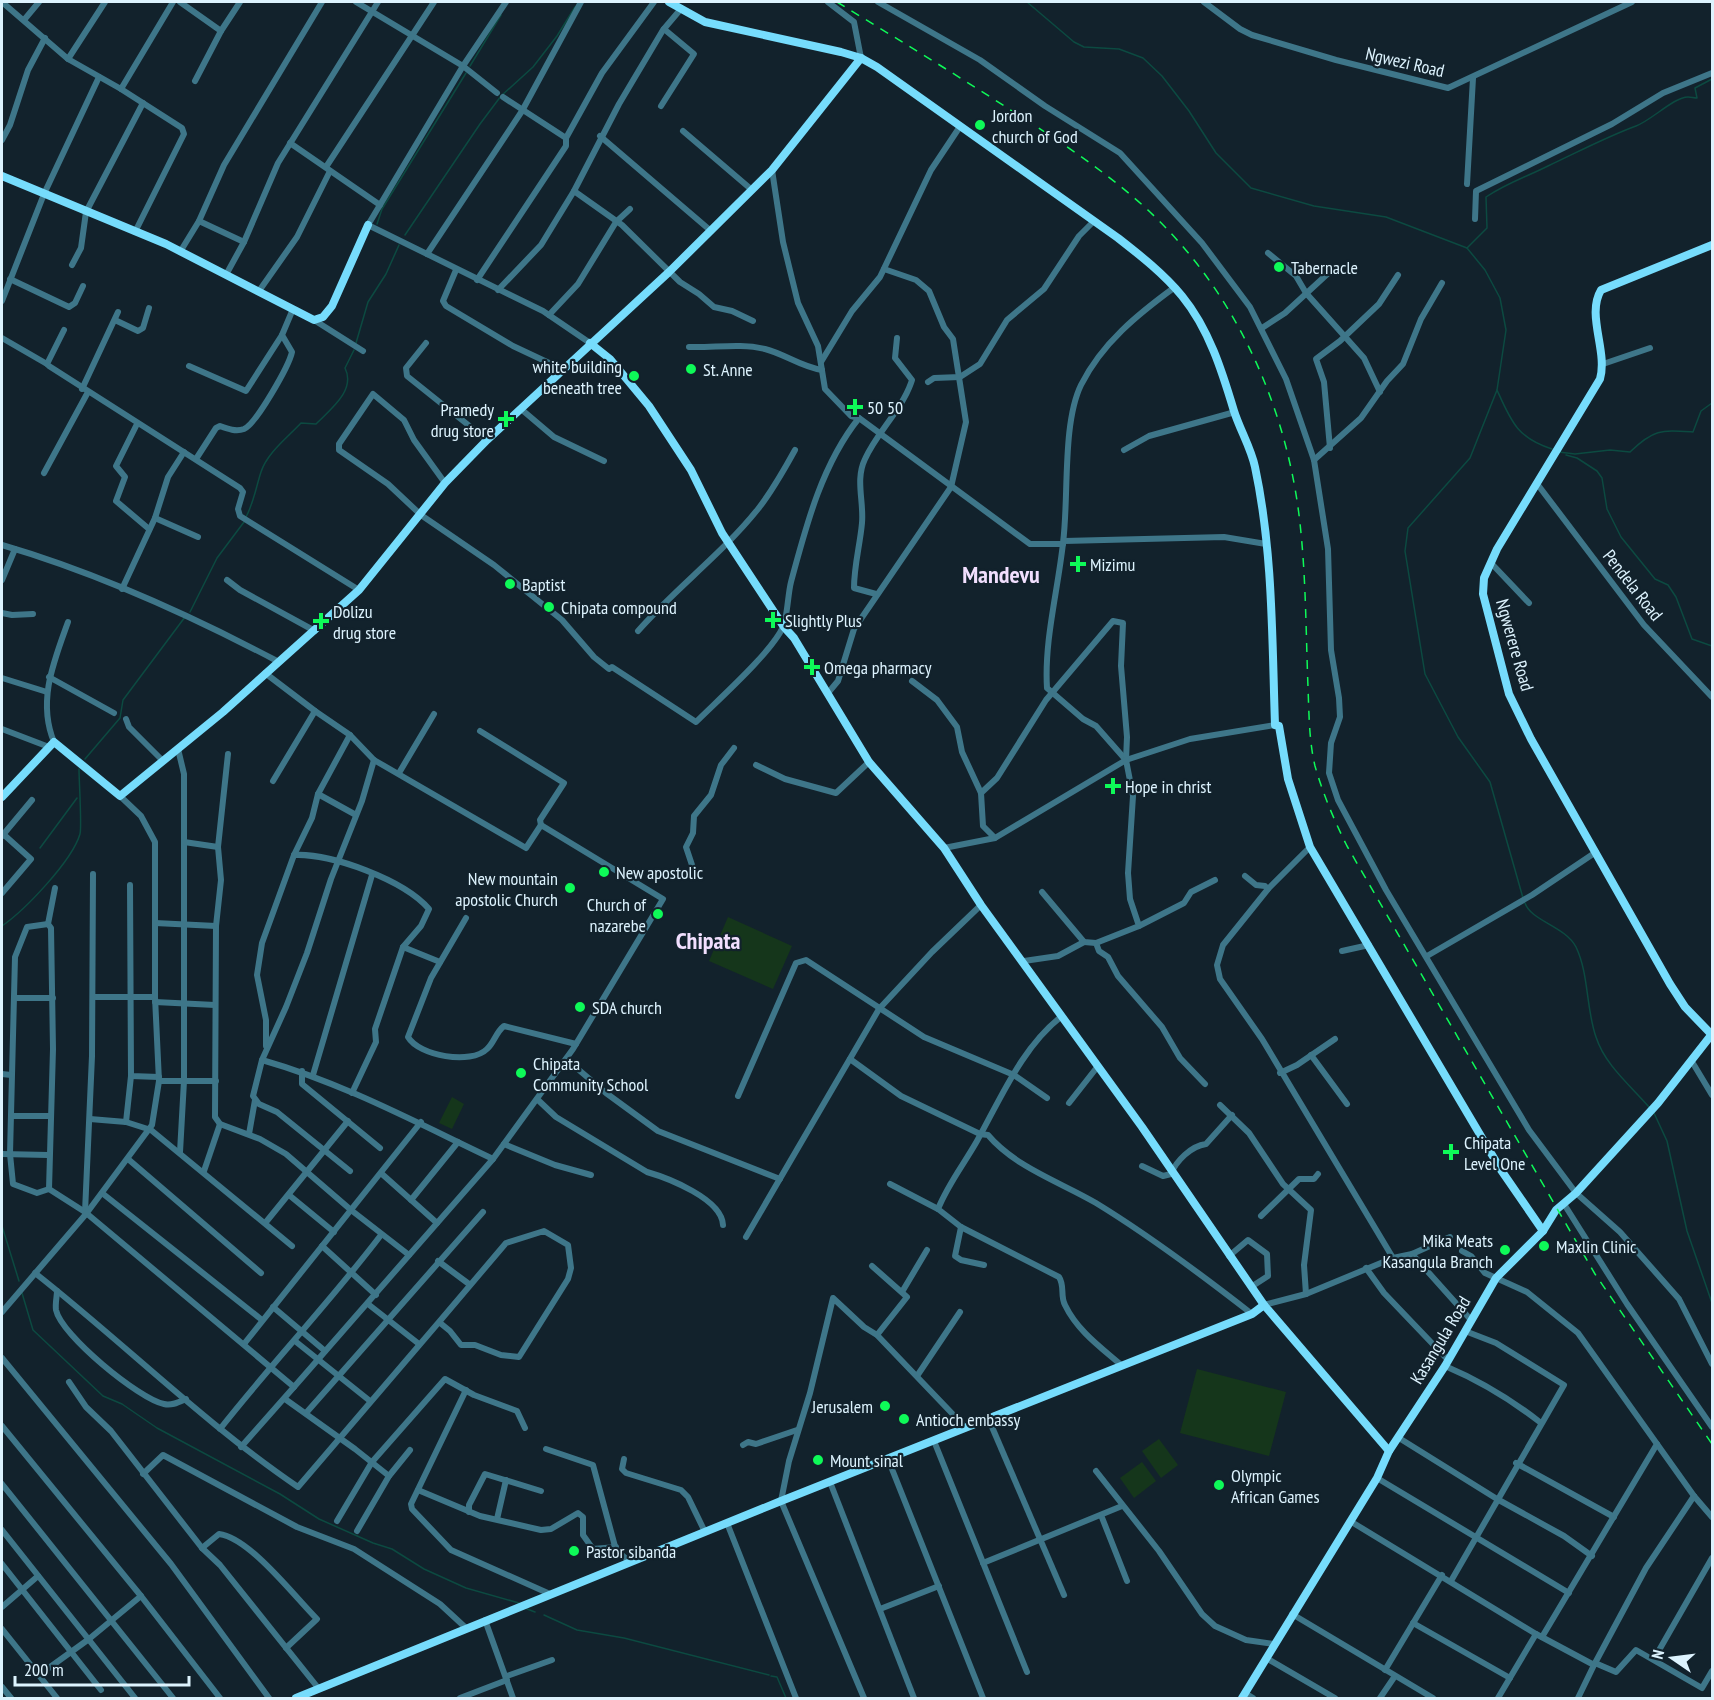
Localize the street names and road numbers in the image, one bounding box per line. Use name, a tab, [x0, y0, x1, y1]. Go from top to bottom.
street label: Ngwezi Road	[1363, 42, 1447, 82]
street label: Pendela Road	[1598, 545, 1668, 625]
street label: Ngwerere Road	[1491, 596, 1539, 694]
street label: Kasangula Road	[1405, 1292, 1475, 1388]

